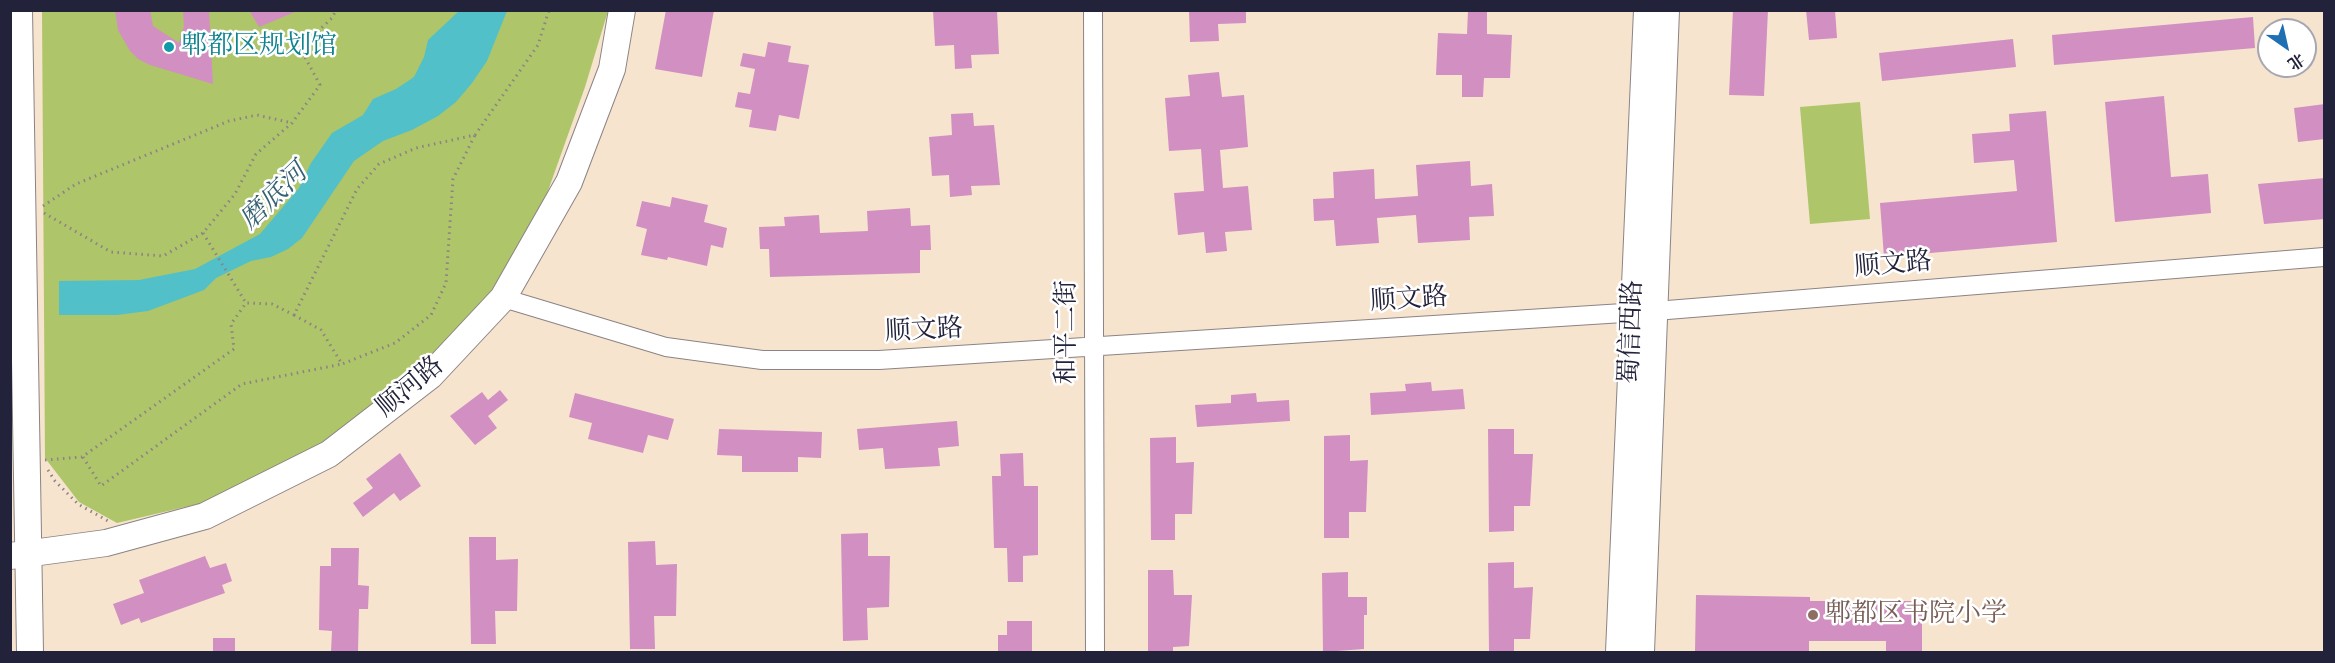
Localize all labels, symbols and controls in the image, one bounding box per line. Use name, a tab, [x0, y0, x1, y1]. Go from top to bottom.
north arrow	[2257, 18, 2317, 78]
place label: 郫都区规划馆	[181, 31, 337, 63]
marker: 郫都区规划馆	[162, 40, 176, 54]
text: 北	[2284, 48, 2308, 74]
water label: 磨底河	[235, 158, 315, 238]
street label: 顺文路	[1853, 247, 1933, 285]
street label: 蜀信西路	[1616, 279, 1650, 385]
street label: 和平二街	[1052, 280, 1084, 384]
street label: 顺文路	[1369, 283, 1449, 319]
street label: 顺文路	[884, 314, 964, 350]
street label: 顺河路	[371, 351, 451, 425]
place label: 郫都区书院小学	[1825, 599, 2007, 631]
marker: 郫都区书院小学	[1806, 608, 1820, 622]

